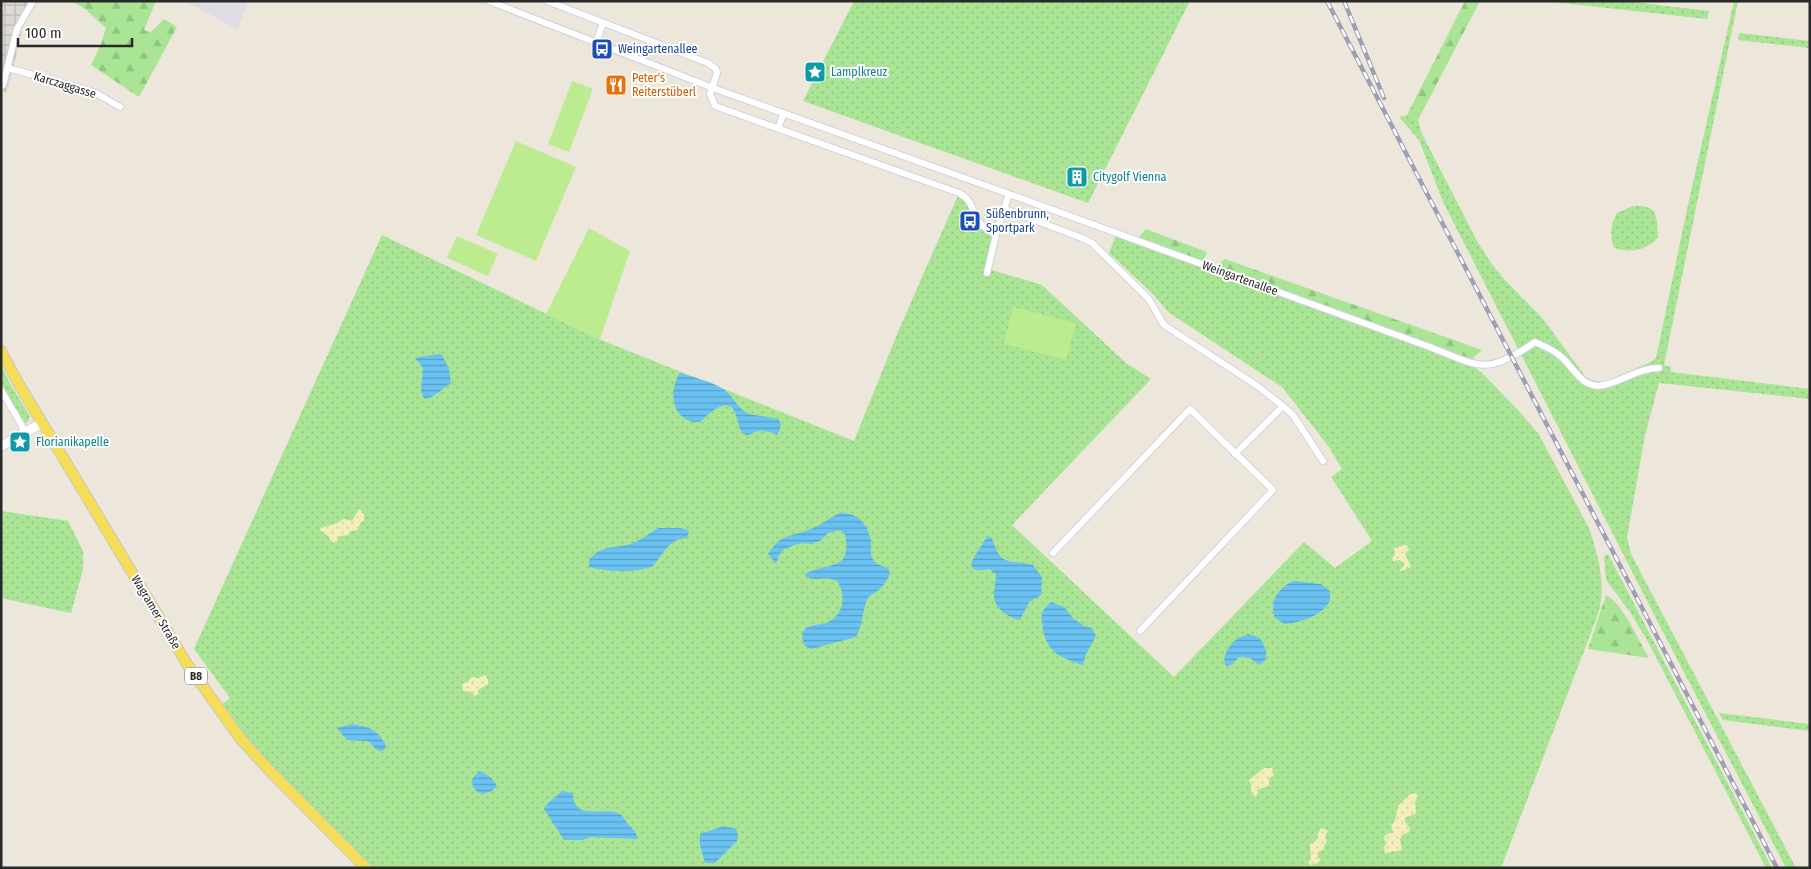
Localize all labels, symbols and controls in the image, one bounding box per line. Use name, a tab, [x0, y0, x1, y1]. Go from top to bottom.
scale bar	[18, 15, 131, 47]
text: 100 m	[25, 24, 62, 42]
bus stop icon: Weingartenallee	[590, 37, 614, 61]
place label: Weingartenallee	[618, 42, 698, 56]
place icon: Lamplkreuz	[803, 60, 827, 84]
place label: Lamplkreuz	[831, 65, 888, 79]
street label: Karczaggasse	[32, 69, 98, 101]
place label: Peter's Reiterstüberl	[632, 71, 696, 99]
restaurant icon: Peter's Reiterstüberl	[604, 73, 628, 97]
building icon: Citygolf Vienna	[1065, 165, 1089, 189]
place label: Citygolf Vienna	[1093, 170, 1166, 184]
place label: Süßenbrunn, Sportpark	[986, 207, 1049, 235]
bus stop icon: Süßenbrunn, Sportpark	[958, 209, 982, 233]
street label: Weingartenallee	[1200, 258, 1280, 298]
place icon: Florianikapelle	[8, 430, 32, 454]
place label: Florianikapelle	[36, 435, 109, 449]
street label: Wagramer Straße	[128, 572, 184, 652]
road number: B8	[185, 668, 207, 684]

